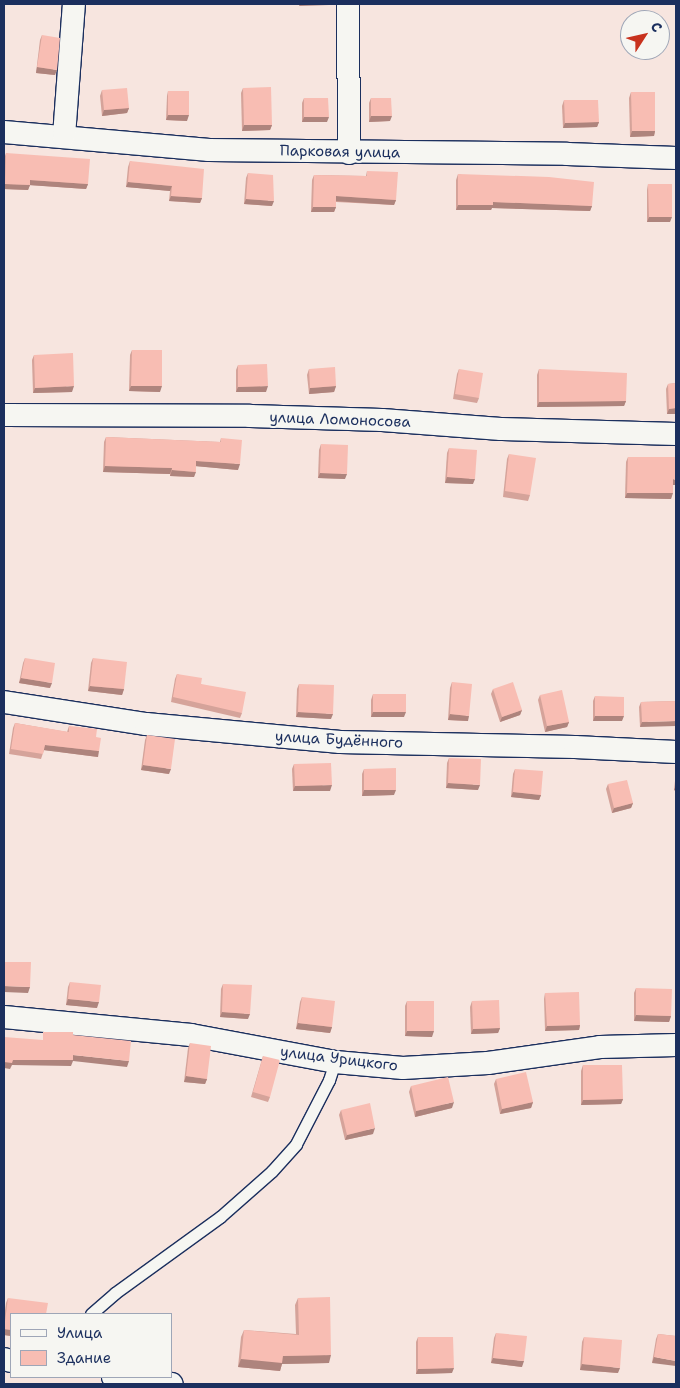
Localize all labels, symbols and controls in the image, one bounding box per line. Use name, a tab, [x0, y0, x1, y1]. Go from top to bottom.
north arrow	[620, 10, 670, 60]
text: С	[647, 18, 666, 36]
street label: Парковая улица	[280, 142, 400, 162]
street label: улица Ломоносова	[269, 409, 411, 431]
street label: улица Будённого	[275, 728, 403, 752]
street label: улица Урицкого	[279, 1043, 399, 1075]
legend	[10, 1313, 172, 1378]
text: Улица	[57, 1323, 102, 1343]
text: Здание	[57, 1348, 111, 1368]

